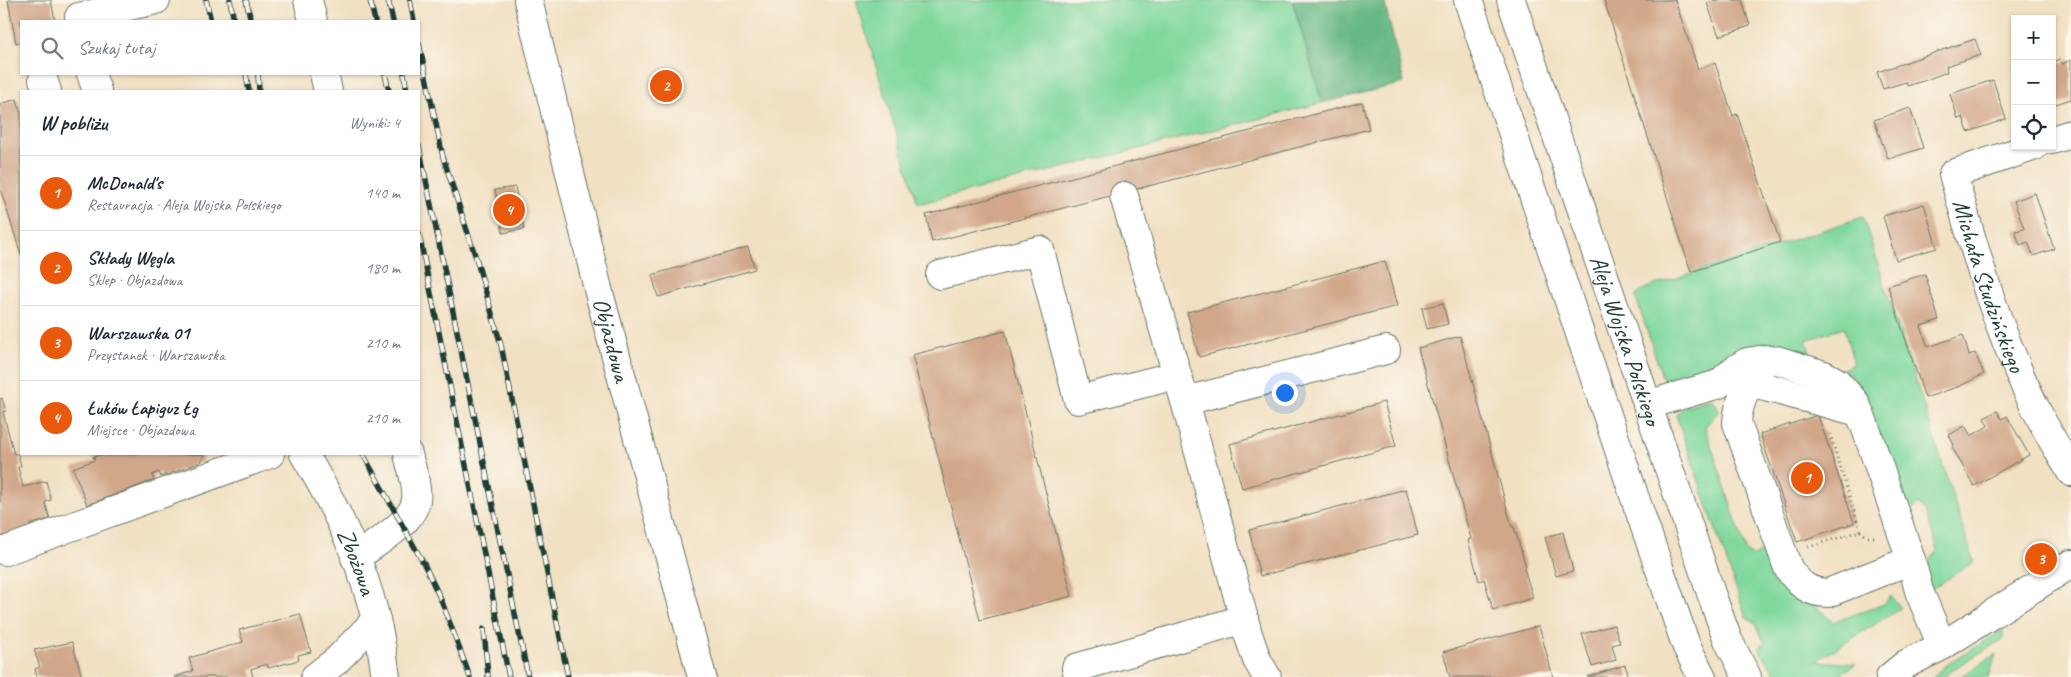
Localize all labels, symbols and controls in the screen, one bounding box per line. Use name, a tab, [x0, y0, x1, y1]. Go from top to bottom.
map controls	[2011, 15, 2056, 150]
button: +	[2011, 15, 2056, 60]
search box	[20, 20, 420, 75]
icon: search	[38, 34, 66, 62]
text: Szukaj tutaj	[78, 36, 155, 60]
button: −	[2011, 60, 2056, 105]
pin: 2	[650, 67, 682, 105]
button: locate	[2011, 105, 2056, 150]
text: W pobliżu	[40, 110, 107, 136]
text: Wyniki: 4	[349, 113, 400, 133]
text: McDonald's	[87, 171, 162, 195]
text: 1	[52, 183, 60, 203]
text: 140 m	[366, 183, 400, 203]
pin: 4	[493, 191, 525, 229]
text: Restauracja · Aleja Wojska Polskiego	[87, 195, 281, 215]
street label: Michała Studzińskiego	[1946, 196, 2033, 378]
text: Składy Węgla	[87, 246, 174, 270]
street label: Aleja Wojska Polskiego	[1583, 251, 1669, 431]
text: 2	[52, 258, 60, 278]
text: 180 m	[366, 258, 400, 278]
text: Sklep · Objazdowa	[87, 270, 182, 290]
street label: Objazdowa	[586, 295, 638, 387]
text: Warszawska 01	[87, 321, 190, 345]
text: 3	[52, 333, 60, 353]
text: 210 m	[366, 333, 400, 353]
text: Przystanek · Warszawska	[87, 345, 225, 365]
your location	[1272, 380, 1298, 406]
text: Łuków Łapiguz Łg	[87, 396, 198, 420]
text: 4	[52, 408, 60, 428]
text: 210 m	[366, 408, 400, 428]
text: Miejsce · Objazdowa	[87, 420, 194, 440]
pin: 1	[1791, 459, 1823, 497]
street label: Zbożowa	[330, 523, 384, 600]
pin: 3	[2025, 540, 2057, 578]

